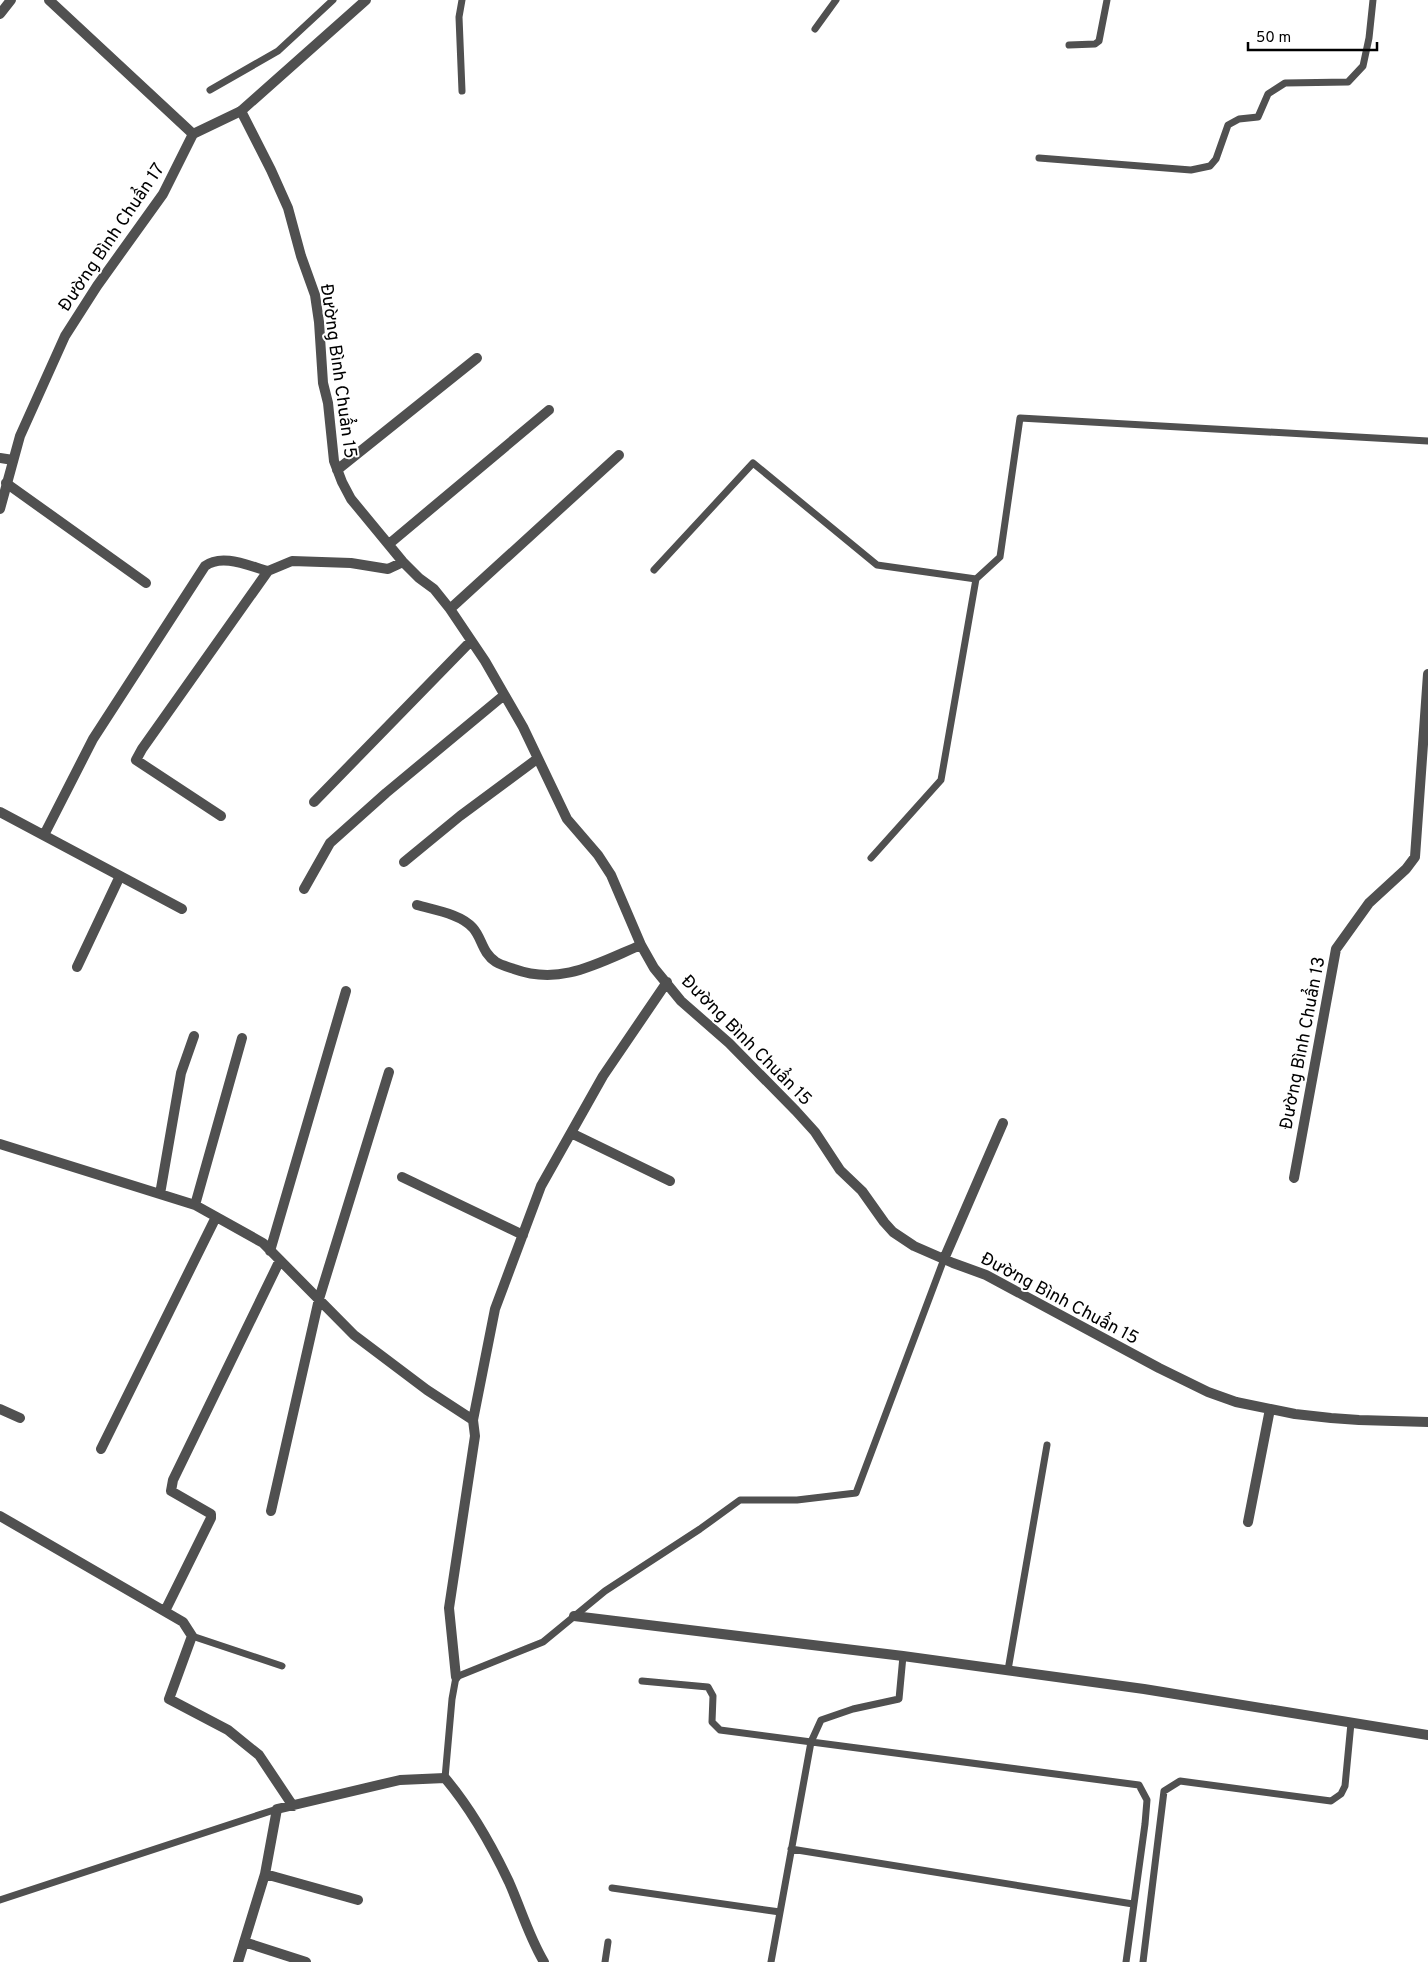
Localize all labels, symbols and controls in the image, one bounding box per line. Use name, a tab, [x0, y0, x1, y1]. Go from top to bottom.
scale bar	[1248, 20, 1377, 52]
text: 50 m	[1256, 29, 1291, 48]
street label: Đường Bình Chuẩn 17	[51, 157, 170, 316]
street label: Đường Bình Chuẩn 15	[314, 282, 365, 460]
street label: Đường Bình Chuẩn 13	[1271, 954, 1332, 1132]
street label: Đường Bình Chuẩn 15	[676, 968, 819, 1111]
street label: Đường Bình Chuẩn 15	[976, 1244, 1144, 1351]

